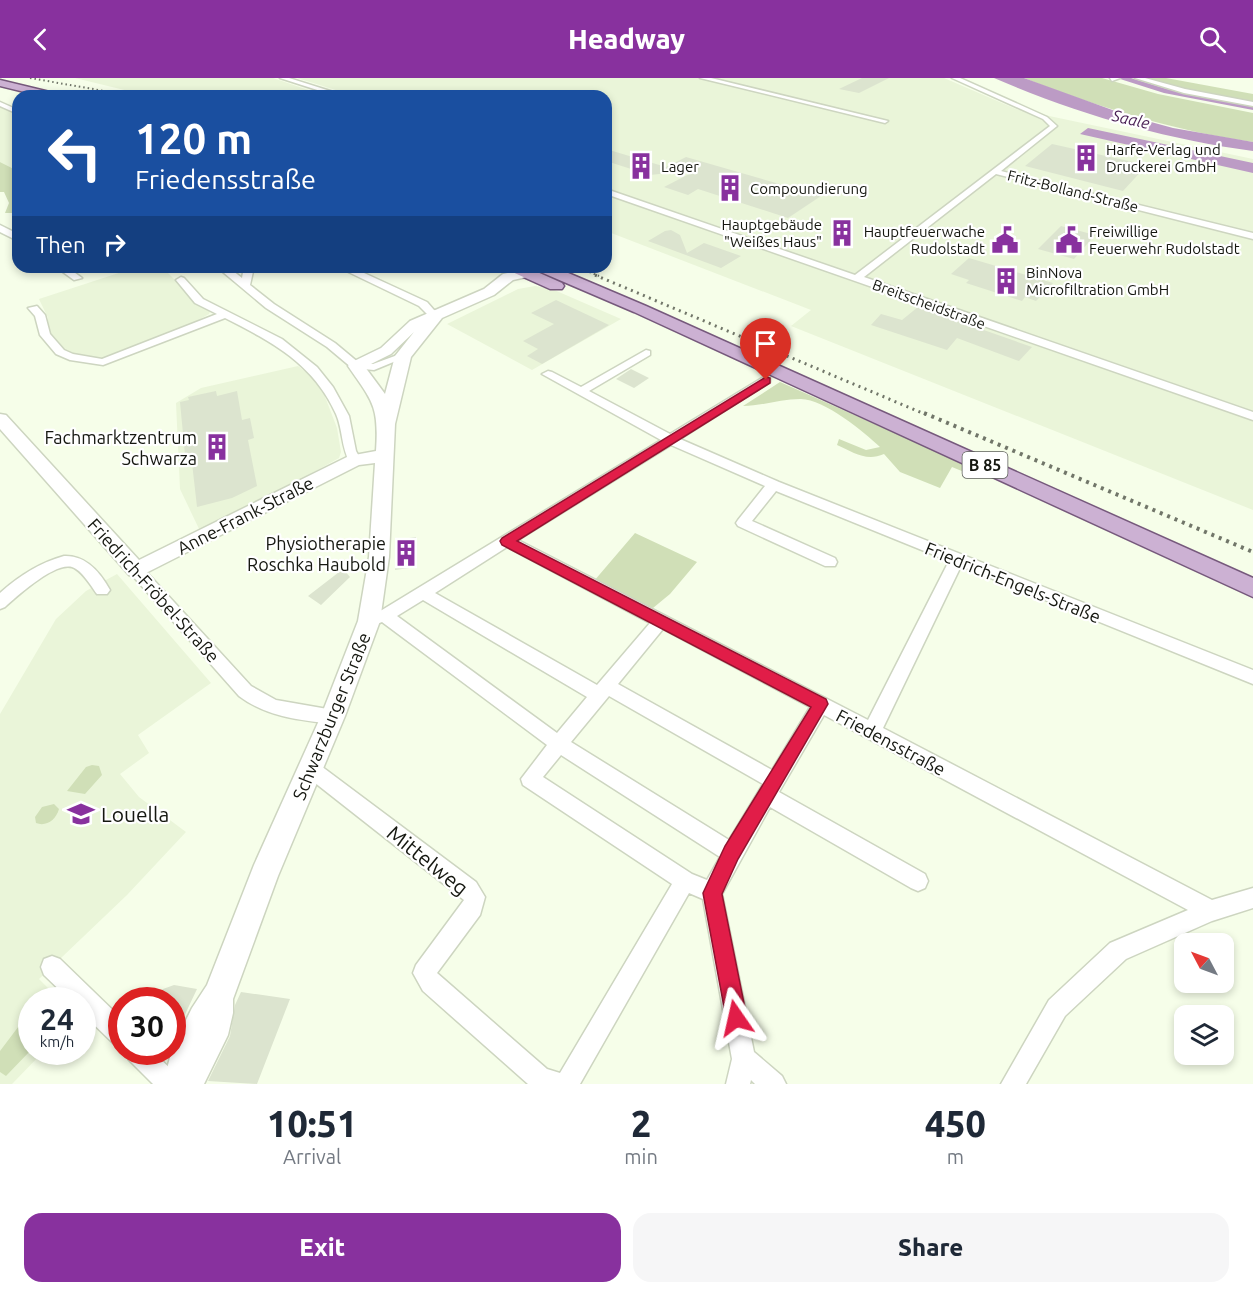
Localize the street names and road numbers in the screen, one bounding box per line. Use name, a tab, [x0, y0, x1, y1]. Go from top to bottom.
street label: Fritz-Bolland-Straße	[1006, 167, 1140, 215]
street label: Breitscheidstraße	[870, 276, 988, 332]
road number: B 85	[962, 452, 1008, 478]
street label: Anne-Frank-Straße	[174, 472, 316, 558]
street label: Friedrich-Fröbel-Straße	[84, 514, 224, 666]
street label: Friedrich-Engels-Straße	[922, 538, 1104, 626]
street label: Schwarzburger Straße	[288, 629, 374, 803]
street label: Friedensstraße	[833, 705, 949, 779]
street label: Mittelweg	[383, 820, 473, 900]

